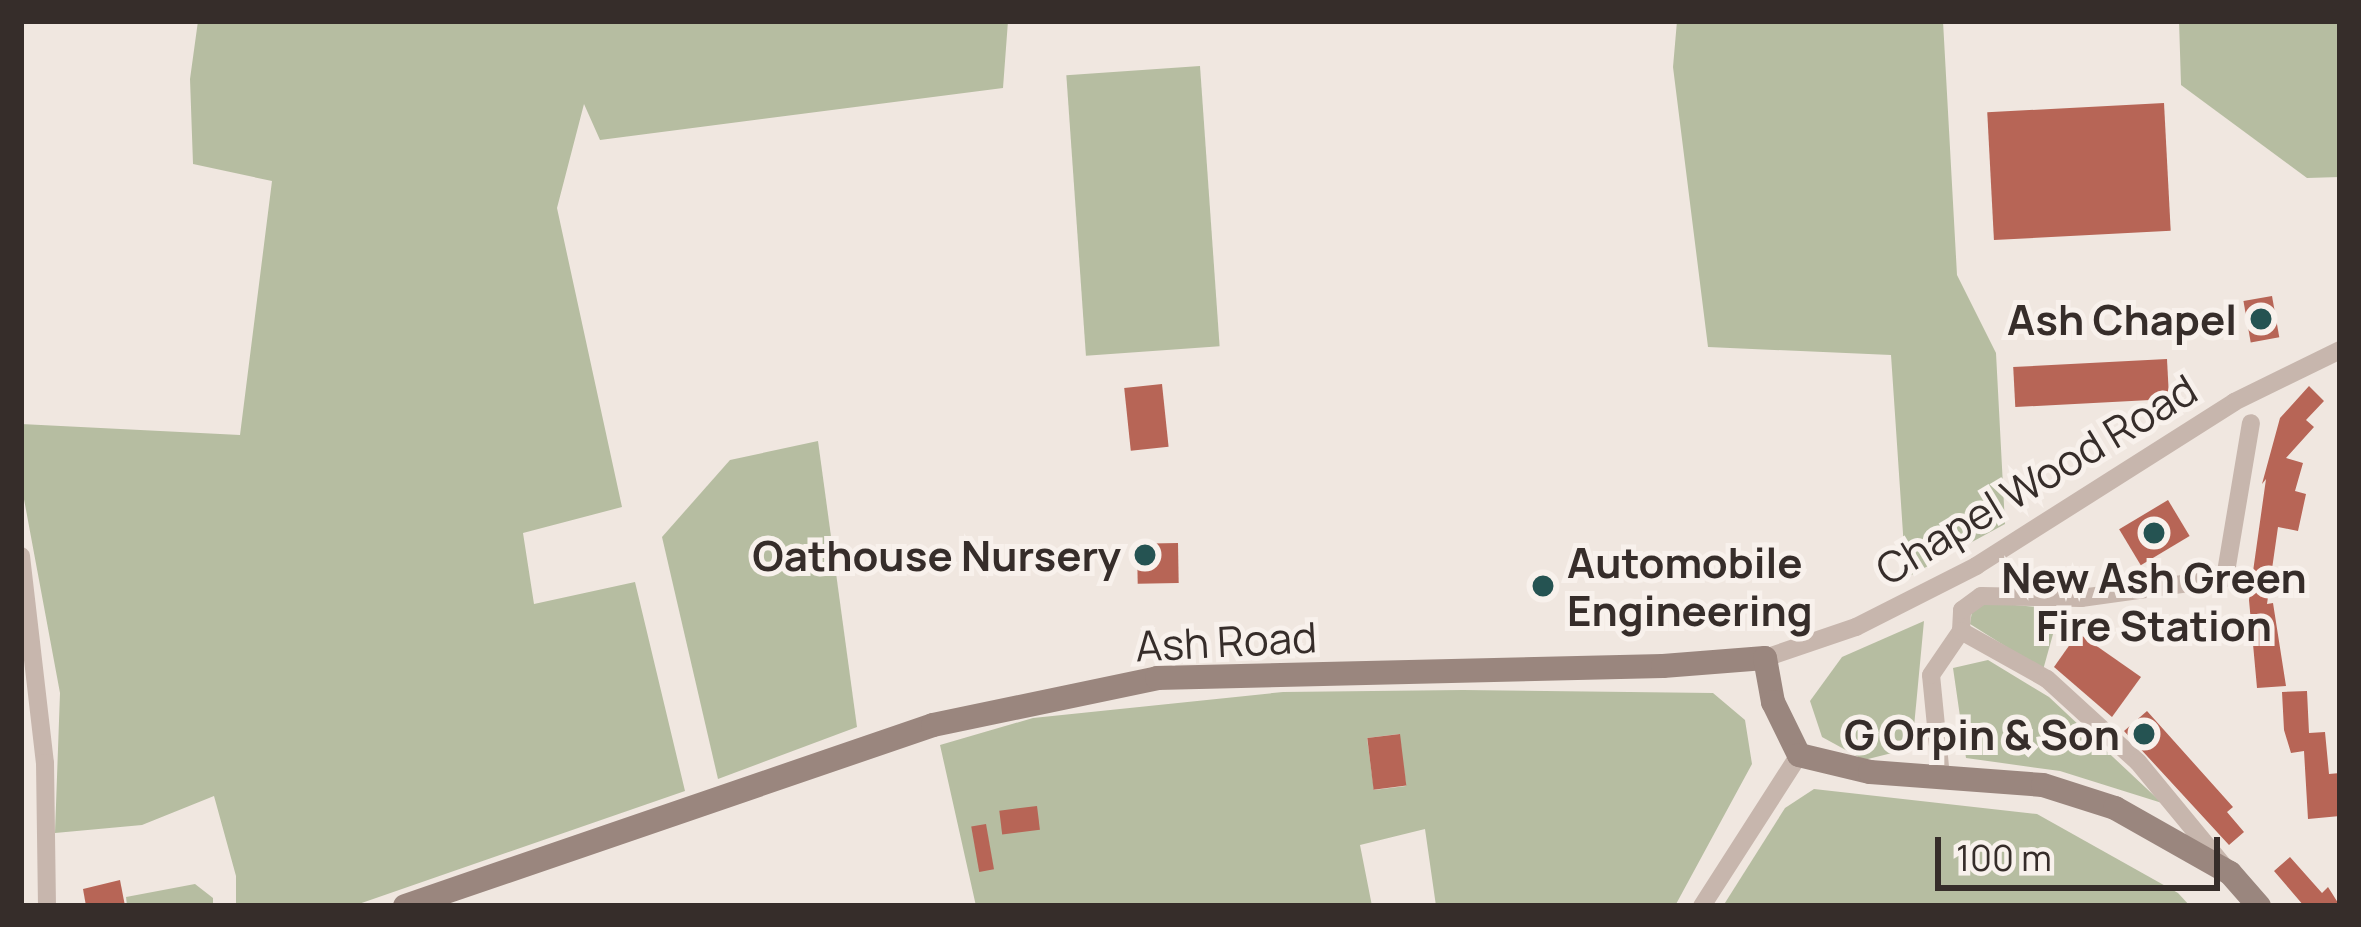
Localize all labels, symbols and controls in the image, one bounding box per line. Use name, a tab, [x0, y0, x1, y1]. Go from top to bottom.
place label: Ash Chapel	[2007, 294, 2237, 344]
marker: Ash Chapel	[2248, 306, 2274, 332]
street label: Chapel Wood Road	[1866, 363, 2206, 595]
marker: New Ash Green Fire Station	[2141, 520, 2167, 546]
place label: Oathouse Nursery	[752, 530, 1121, 580]
place label: Automobile Engineering	[1567, 537, 1813, 636]
marker: Oathouse Nursery	[1132, 542, 1158, 568]
place label: New Ash Green Fire Station	[2001, 552, 2307, 650]
marker: Automobile Engineering	[1530, 573, 1556, 599]
street label: Ash Road	[1134, 611, 1318, 671]
place label: G Orpin & Son	[1844, 709, 2120, 759]
marker: G Orpin & Son	[2131, 721, 2157, 747]
scale bar	[1941, 813, 2226, 887]
text: 100 m	[1956, 833, 2052, 882]

